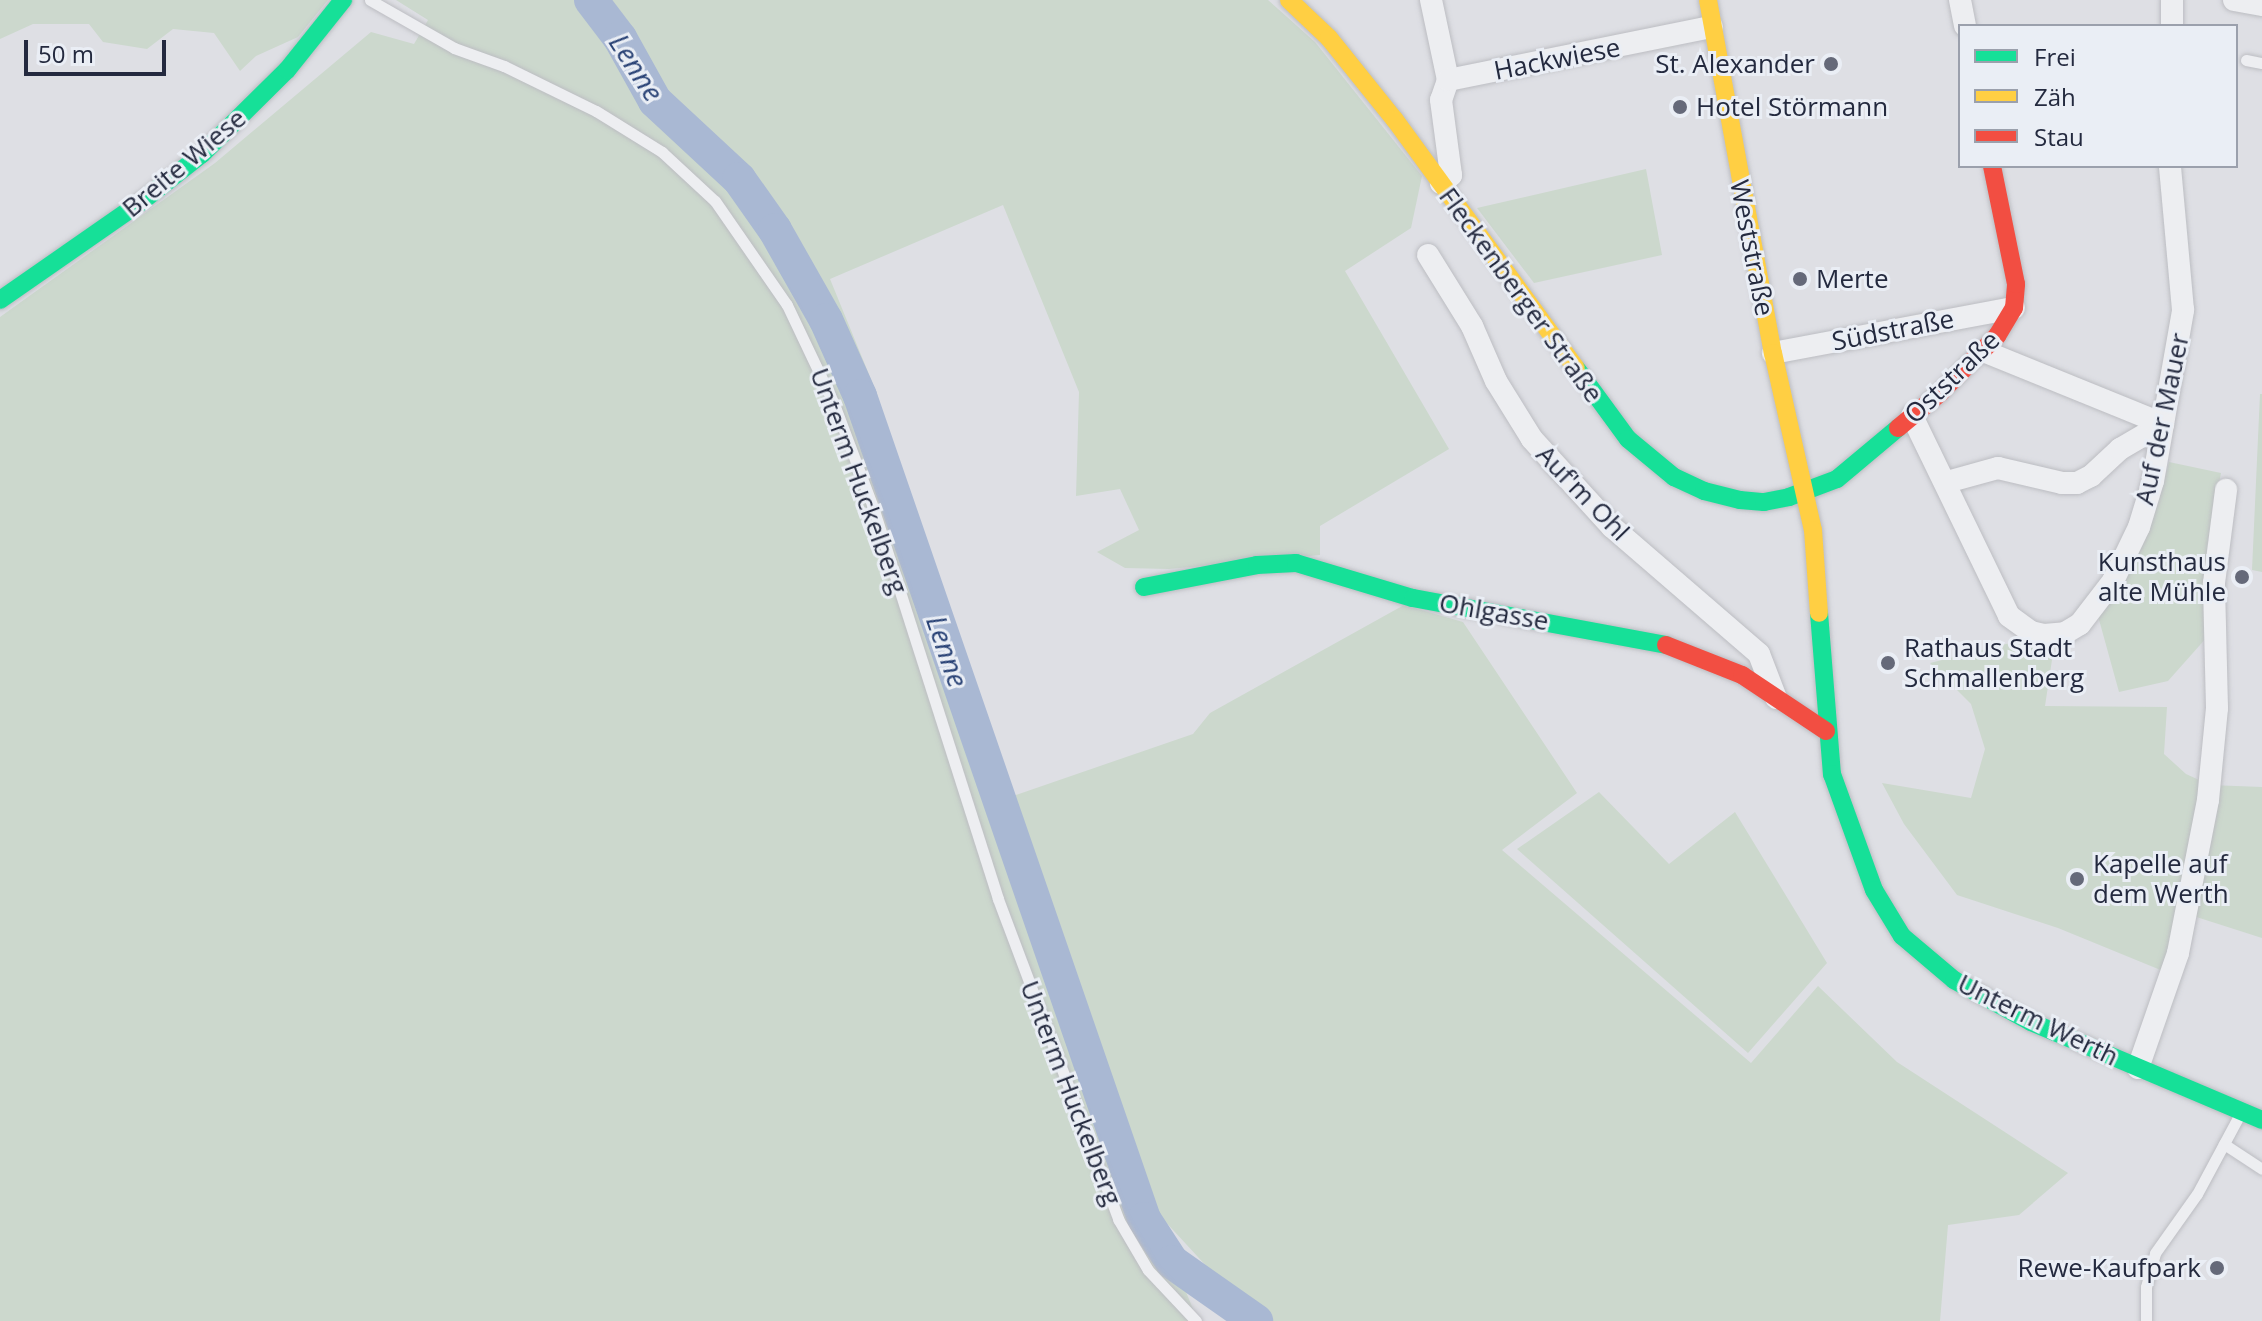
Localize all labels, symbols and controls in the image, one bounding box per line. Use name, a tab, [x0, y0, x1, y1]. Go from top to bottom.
scale bar	[28, 24, 170, 74]
legend	[1958, 24, 2238, 168]
water label: Lenne	[603, 27, 671, 107]
street label: Hackwiese	[1491, 31, 1623, 87]
text: 50 m	[38, 37, 94, 70]
text: Frei	[2034, 40, 2076, 73]
place label: St. Alexander	[1655, 48, 1815, 80]
marker: St. Alexander	[1822, 55, 1840, 73]
text: Zäh	[2034, 80, 2076, 113]
place label: Hotel Störmann	[1696, 91, 1888, 123]
marker: Hotel Störmann	[1671, 98, 1689, 116]
street label: Breite Wiese	[116, 102, 252, 224]
text: Stau	[2034, 120, 2084, 153]
street label: Weststraße	[1724, 177, 1780, 319]
street label: Fleckenberger Straße	[1433, 182, 1609, 408]
place label: Merte	[1816, 263, 1888, 295]
marker: Merte	[1791, 270, 1809, 288]
street label: Südstraße	[1829, 303, 1957, 357]
street label: Oststraße	[1898, 324, 2006, 430]
street label: Auf der Mauer	[2129, 330, 2195, 508]
street label: Unterm Huckelberg	[804, 364, 914, 598]
street label: Auf'm Ohl	[1530, 439, 1636, 547]
place label: Kunsthaus alte Mühle	[2098, 546, 2226, 608]
marker: Kunsthaus alte Mühle	[2233, 568, 2251, 586]
street label: Ohlgasse	[1437, 587, 1551, 637]
water label: Lenne	[920, 611, 976, 691]
place label: Rathaus Stadt Schmallenberg	[1904, 632, 2084, 694]
marker: Rathaus Stadt Schmallenberg	[1879, 654, 1897, 672]
place label: Kapelle auf dem Werth	[2093, 848, 2229, 910]
marker: Kapelle auf dem Werth	[2068, 870, 2086, 888]
street label: Unterm Werth	[1953, 968, 2123, 1072]
street label: Unterm Huckelberg	[1014, 976, 1128, 1210]
place label: Rewe-Kaufpark	[2018, 1252, 2201, 1284]
marker: Rewe-Kaufpark	[2208, 1259, 2226, 1277]

